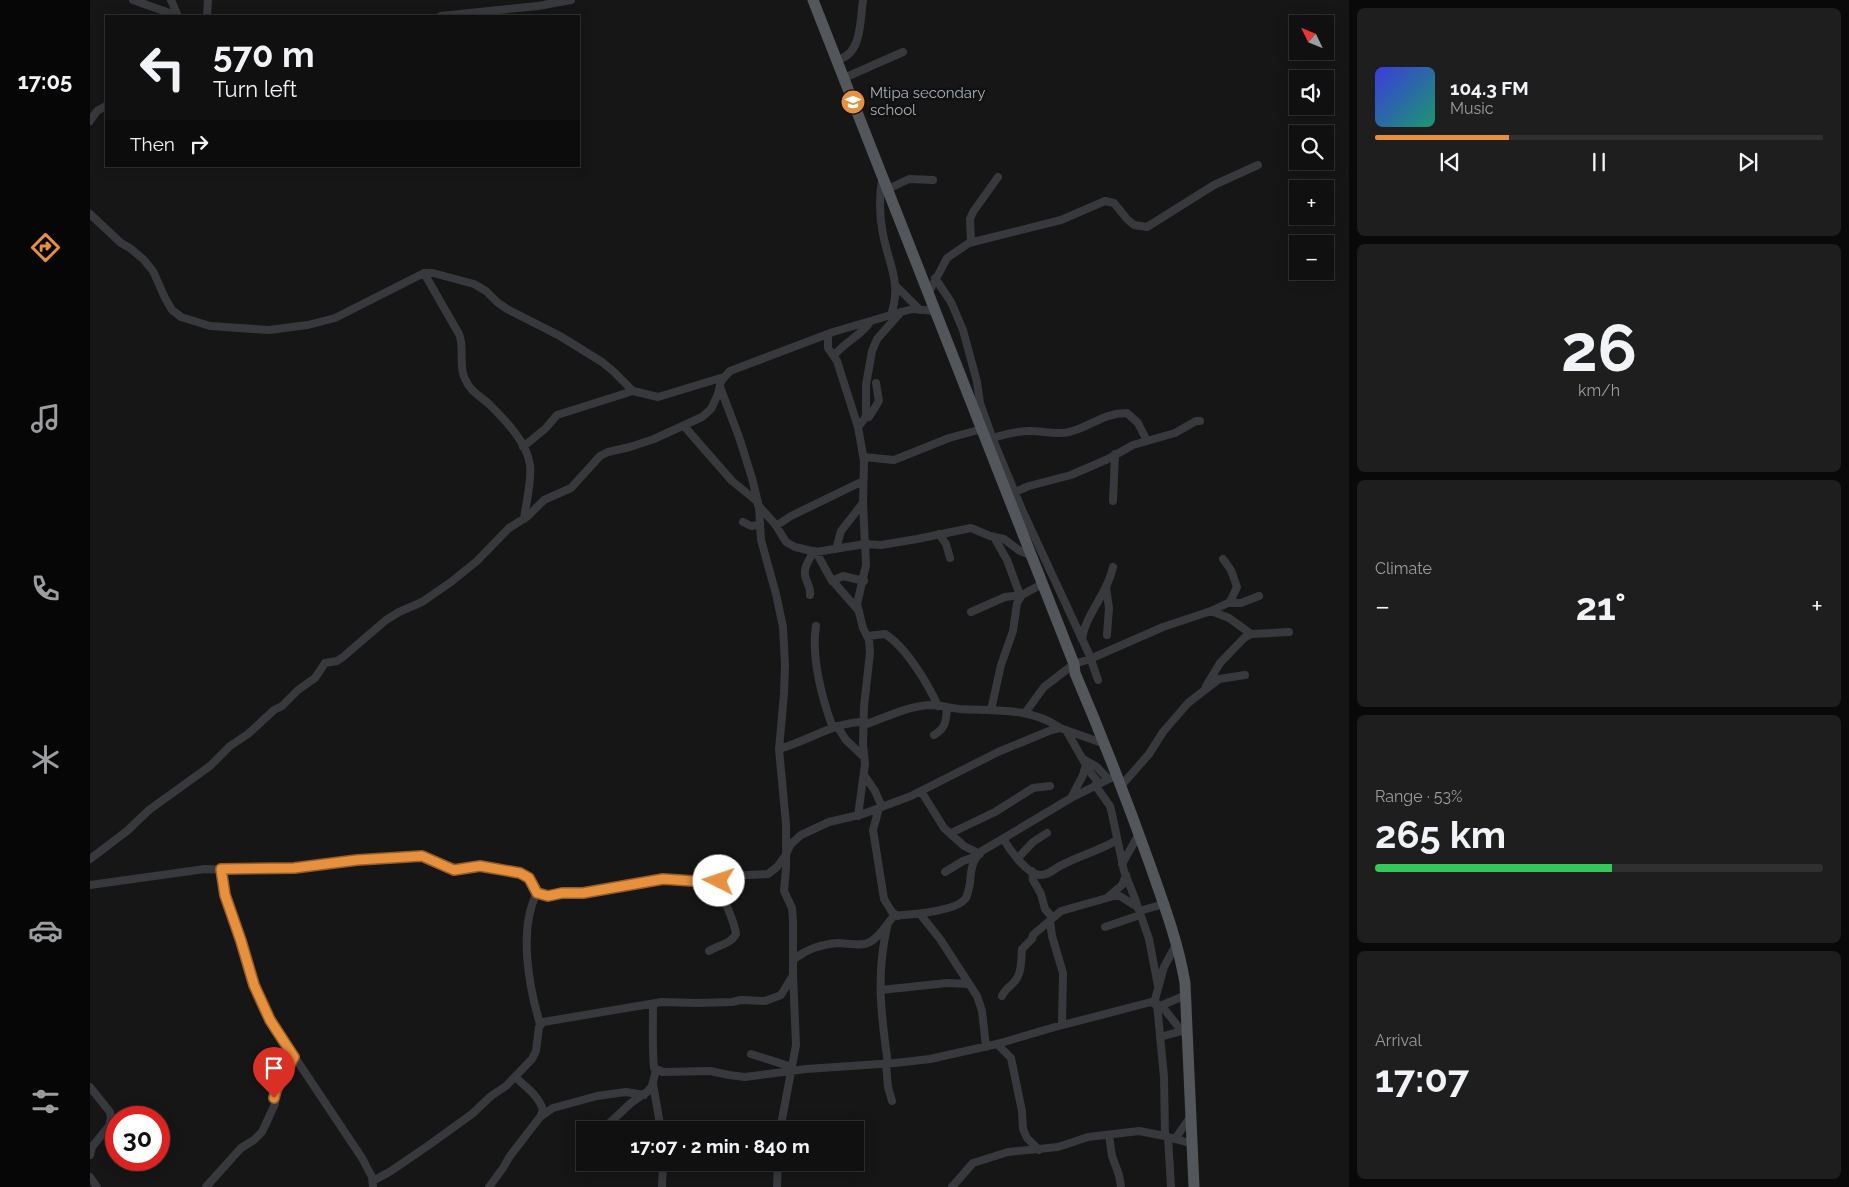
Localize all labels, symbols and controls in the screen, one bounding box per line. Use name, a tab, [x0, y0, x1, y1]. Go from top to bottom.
north arrow	[1289, 15, 1334, 60]
map controls	[1289, 15, 1334, 280]
text: 570 m	[213, 34, 315, 75]
icon: left	[130, 35, 195, 100]
text: 17:05	[18, 68, 72, 94]
button: sound	[1289, 70, 1334, 115]
text: Turn left	[213, 76, 297, 102]
text: 104.3 FM	[1450, 77, 1529, 99]
place label: Mtipa secondary school	[870, 84, 985, 119]
school or university icon: Mtipa secondary school	[840, 89, 866, 115]
text: Music	[1450, 99, 1494, 118]
button: search	[1289, 125, 1334, 170]
icon: right	[185, 130, 213, 158]
text: Then	[130, 133, 175, 155]
icon: previous	[1436, 148, 1464, 176]
icon: pause	[1585, 148, 1613, 176]
icon: next	[1734, 148, 1762, 176]
button: +	[1289, 180, 1334, 225]
icon: directions	[28, 230, 63, 265]
button: −	[1289, 235, 1334, 280]
text: 26	[1561, 310, 1637, 386]
text: km/h	[1578, 381, 1620, 400]
icon: music	[28, 401, 63, 436]
text: Climate	[1375, 559, 1432, 578]
icon: phone	[28, 571, 63, 606]
text: 21°	[1576, 584, 1626, 629]
text: −	[1375, 590, 1390, 623]
text: +	[1811, 590, 1823, 623]
icon: climate	[28, 742, 63, 777]
text: Range · 53%	[1375, 787, 1463, 806]
text: 265 km	[1375, 812, 1506, 857]
position arrow	[692, 854, 744, 906]
icon: car	[28, 913, 63, 948]
text: Arrival	[1375, 1031, 1422, 1050]
pin	[253, 1047, 295, 1098]
icon: arrive	[260, 1054, 288, 1082]
text: 17:07	[1375, 1056, 1469, 1101]
icon: filters	[28, 1084, 63, 1119]
speed limit sign: 30	[105, 1106, 170, 1171]
text: 17:07 · 2 min · 840 m	[630, 1135, 810, 1157]

